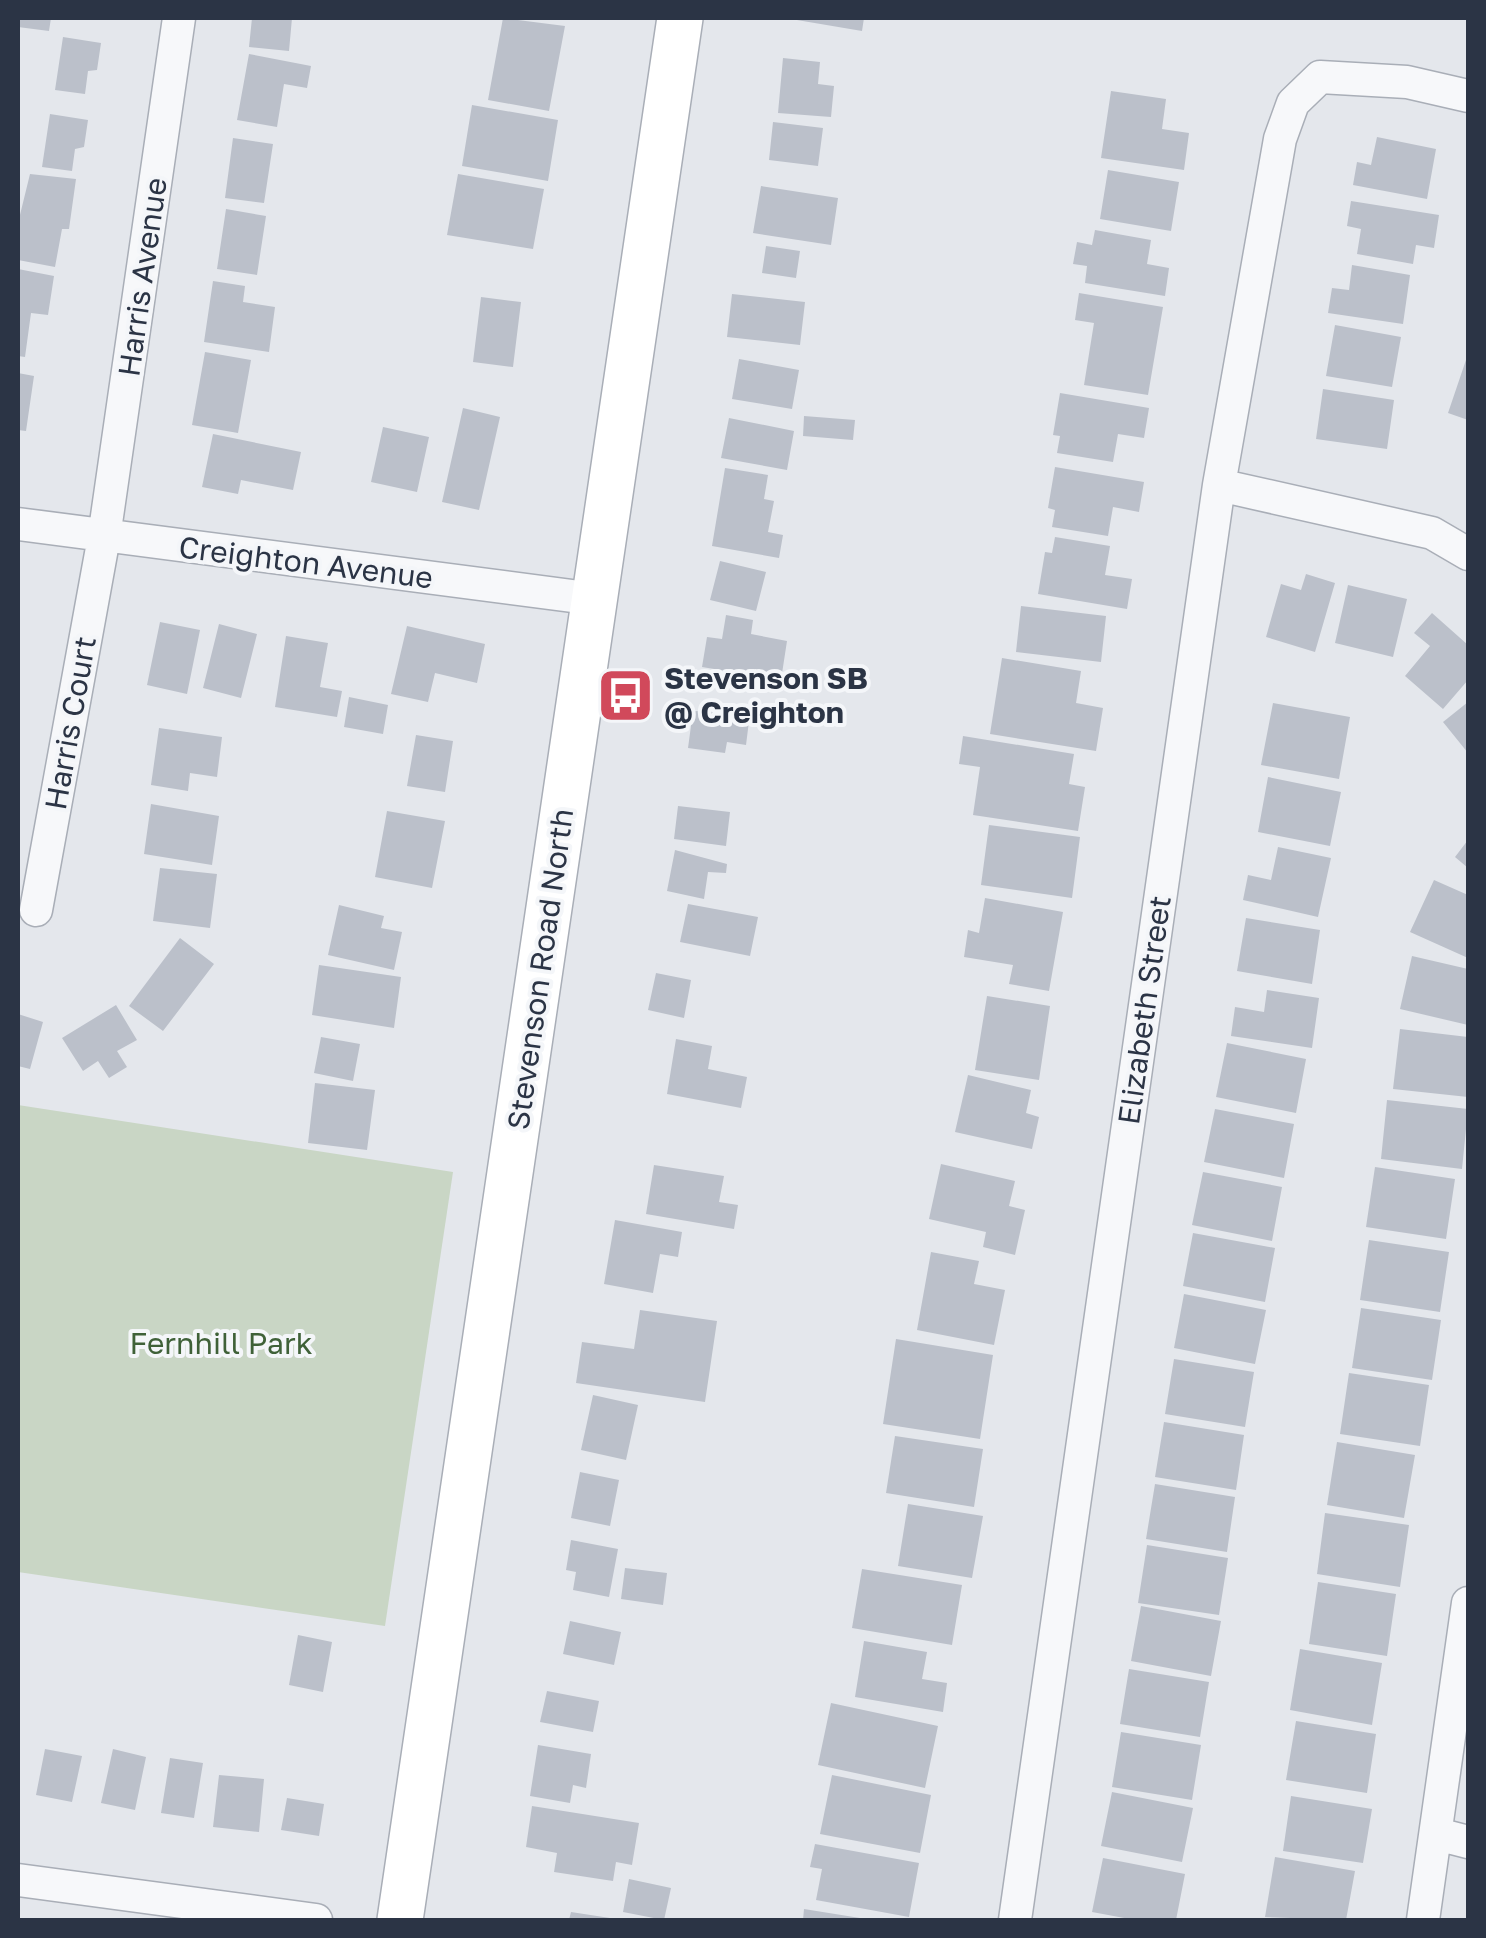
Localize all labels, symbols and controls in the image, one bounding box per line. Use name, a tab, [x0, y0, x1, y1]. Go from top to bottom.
street label: Harris Avenue	[110, 175, 174, 379]
street label: Creighton Avenue	[177, 529, 435, 595]
street label: Harris Court	[37, 633, 103, 813]
place label: Stevenson SB @ Creighton	[664, 660, 868, 730]
bus stop icon: Stevenson SB @ Creighton	[595, 665, 655, 725]
street label: Stevenson Road North	[500, 806, 580, 1132]
street label: Elizabeth Street	[1110, 893, 1178, 1127]
park label: Fernhill Park	[129, 1325, 313, 1361]

